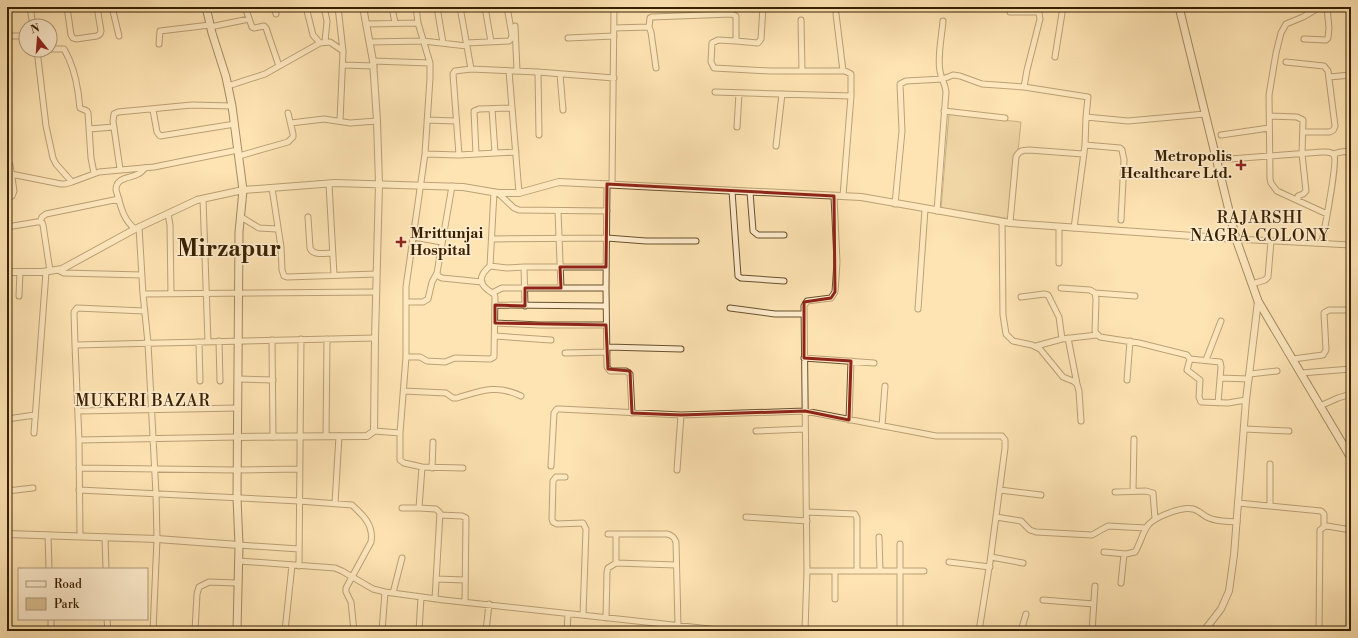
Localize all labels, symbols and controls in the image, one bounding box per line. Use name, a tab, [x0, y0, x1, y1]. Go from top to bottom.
north arrow	[18, 18, 58, 58]
text: N	[29, 21, 42, 37]
place label: Metropolis Healthcare Ltd.	[1121, 147, 1232, 183]
marker: Metropolis Healthcare Ltd.	[1235, 159, 1247, 171]
district label: RAJARSHI NAGRA COLONY	[1190, 208, 1330, 246]
place label: Mrittunjai Hospital	[410, 224, 483, 260]
district label: Mirzapur	[177, 235, 281, 263]
marker: Mrittunjai Hospital	[395, 236, 407, 248]
district label: MUKERI BAZAR	[75, 391, 211, 411]
legend	[18, 568, 148, 620]
text: Road	[54, 577, 82, 592]
text: Park	[54, 597, 80, 612]

